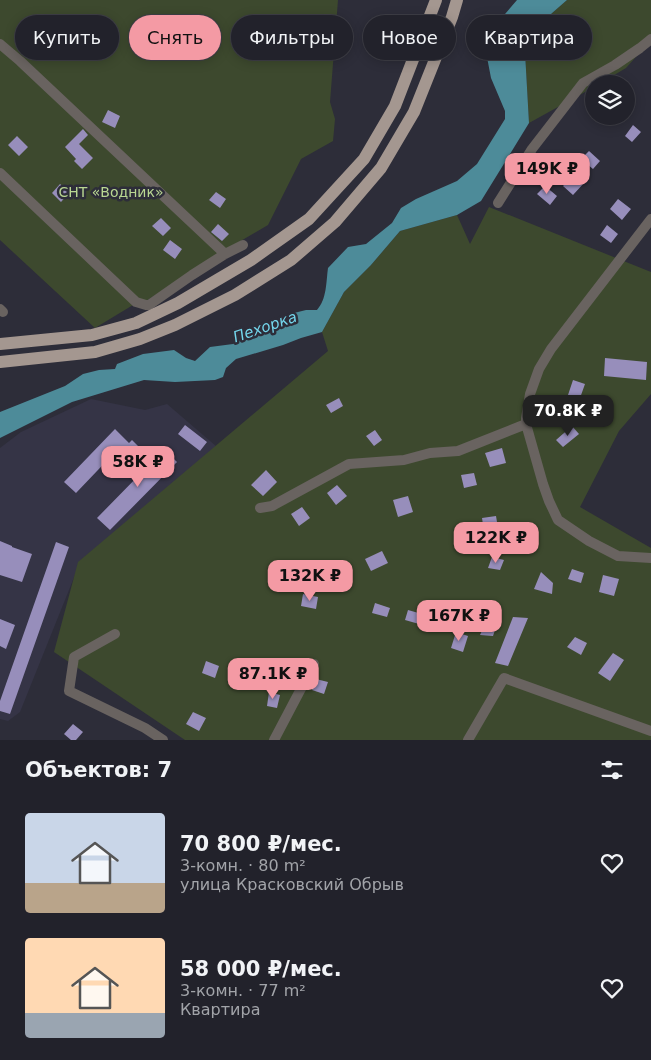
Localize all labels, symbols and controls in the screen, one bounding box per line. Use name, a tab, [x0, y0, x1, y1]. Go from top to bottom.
chip: Купить	[15, 15, 119, 60]
chip: Снять	[129, 15, 221, 60]
chip: Фильтры	[231, 15, 353, 60]
chip: Новое	[363, 15, 456, 60]
chip: Квартира	[466, 15, 592, 60]
map controls	[585, 75, 635, 125]
button: layers	[585, 75, 635, 125]
pin: 149K ₽	[506, 152, 588, 195]
text: 149K ₽	[516, 159, 578, 178]
park label: СНТ «Водник»	[59, 184, 164, 200]
water label: Пехорка	[231, 308, 299, 346]
pin: 70.8K ₽	[522, 394, 614, 437]
text: 70.8K ₽	[534, 401, 602, 420]
pin: 58K ₽	[103, 446, 173, 488]
text: 58K ₽	[112, 452, 164, 471]
pin: 122K ₽	[455, 522, 537, 564]
text: 122K ₽	[465, 528, 527, 547]
pin: 132K ₽	[269, 560, 351, 602]
text: 132K ₽	[279, 566, 341, 585]
pin: 167K ₽	[418, 600, 500, 642]
text: 167K ₽	[428, 606, 490, 625]
pin: 87.1K ₽	[227, 658, 319, 700]
text: 87.1K ₽	[239, 664, 307, 683]
icon: filters	[598, 756, 626, 784]
text: Объектов: 7	[25, 758, 172, 782]
text: 70 800 ₽/мес.	[180, 832, 342, 856]
icon: home	[65, 833, 125, 893]
icon: heart	[598, 849, 626, 877]
text: 3-комн. · 80 m²	[180, 856, 306, 875]
text: улица Красковский Обрыв	[180, 875, 404, 894]
text: 58 000 ₽/мес.	[180, 957, 342, 981]
icon: home	[65, 958, 125, 1018]
icon: heart	[598, 974, 626, 1002]
text: 3-комн. · 77 m²	[180, 981, 306, 1000]
text: Квартира	[180, 1000, 260, 1019]

